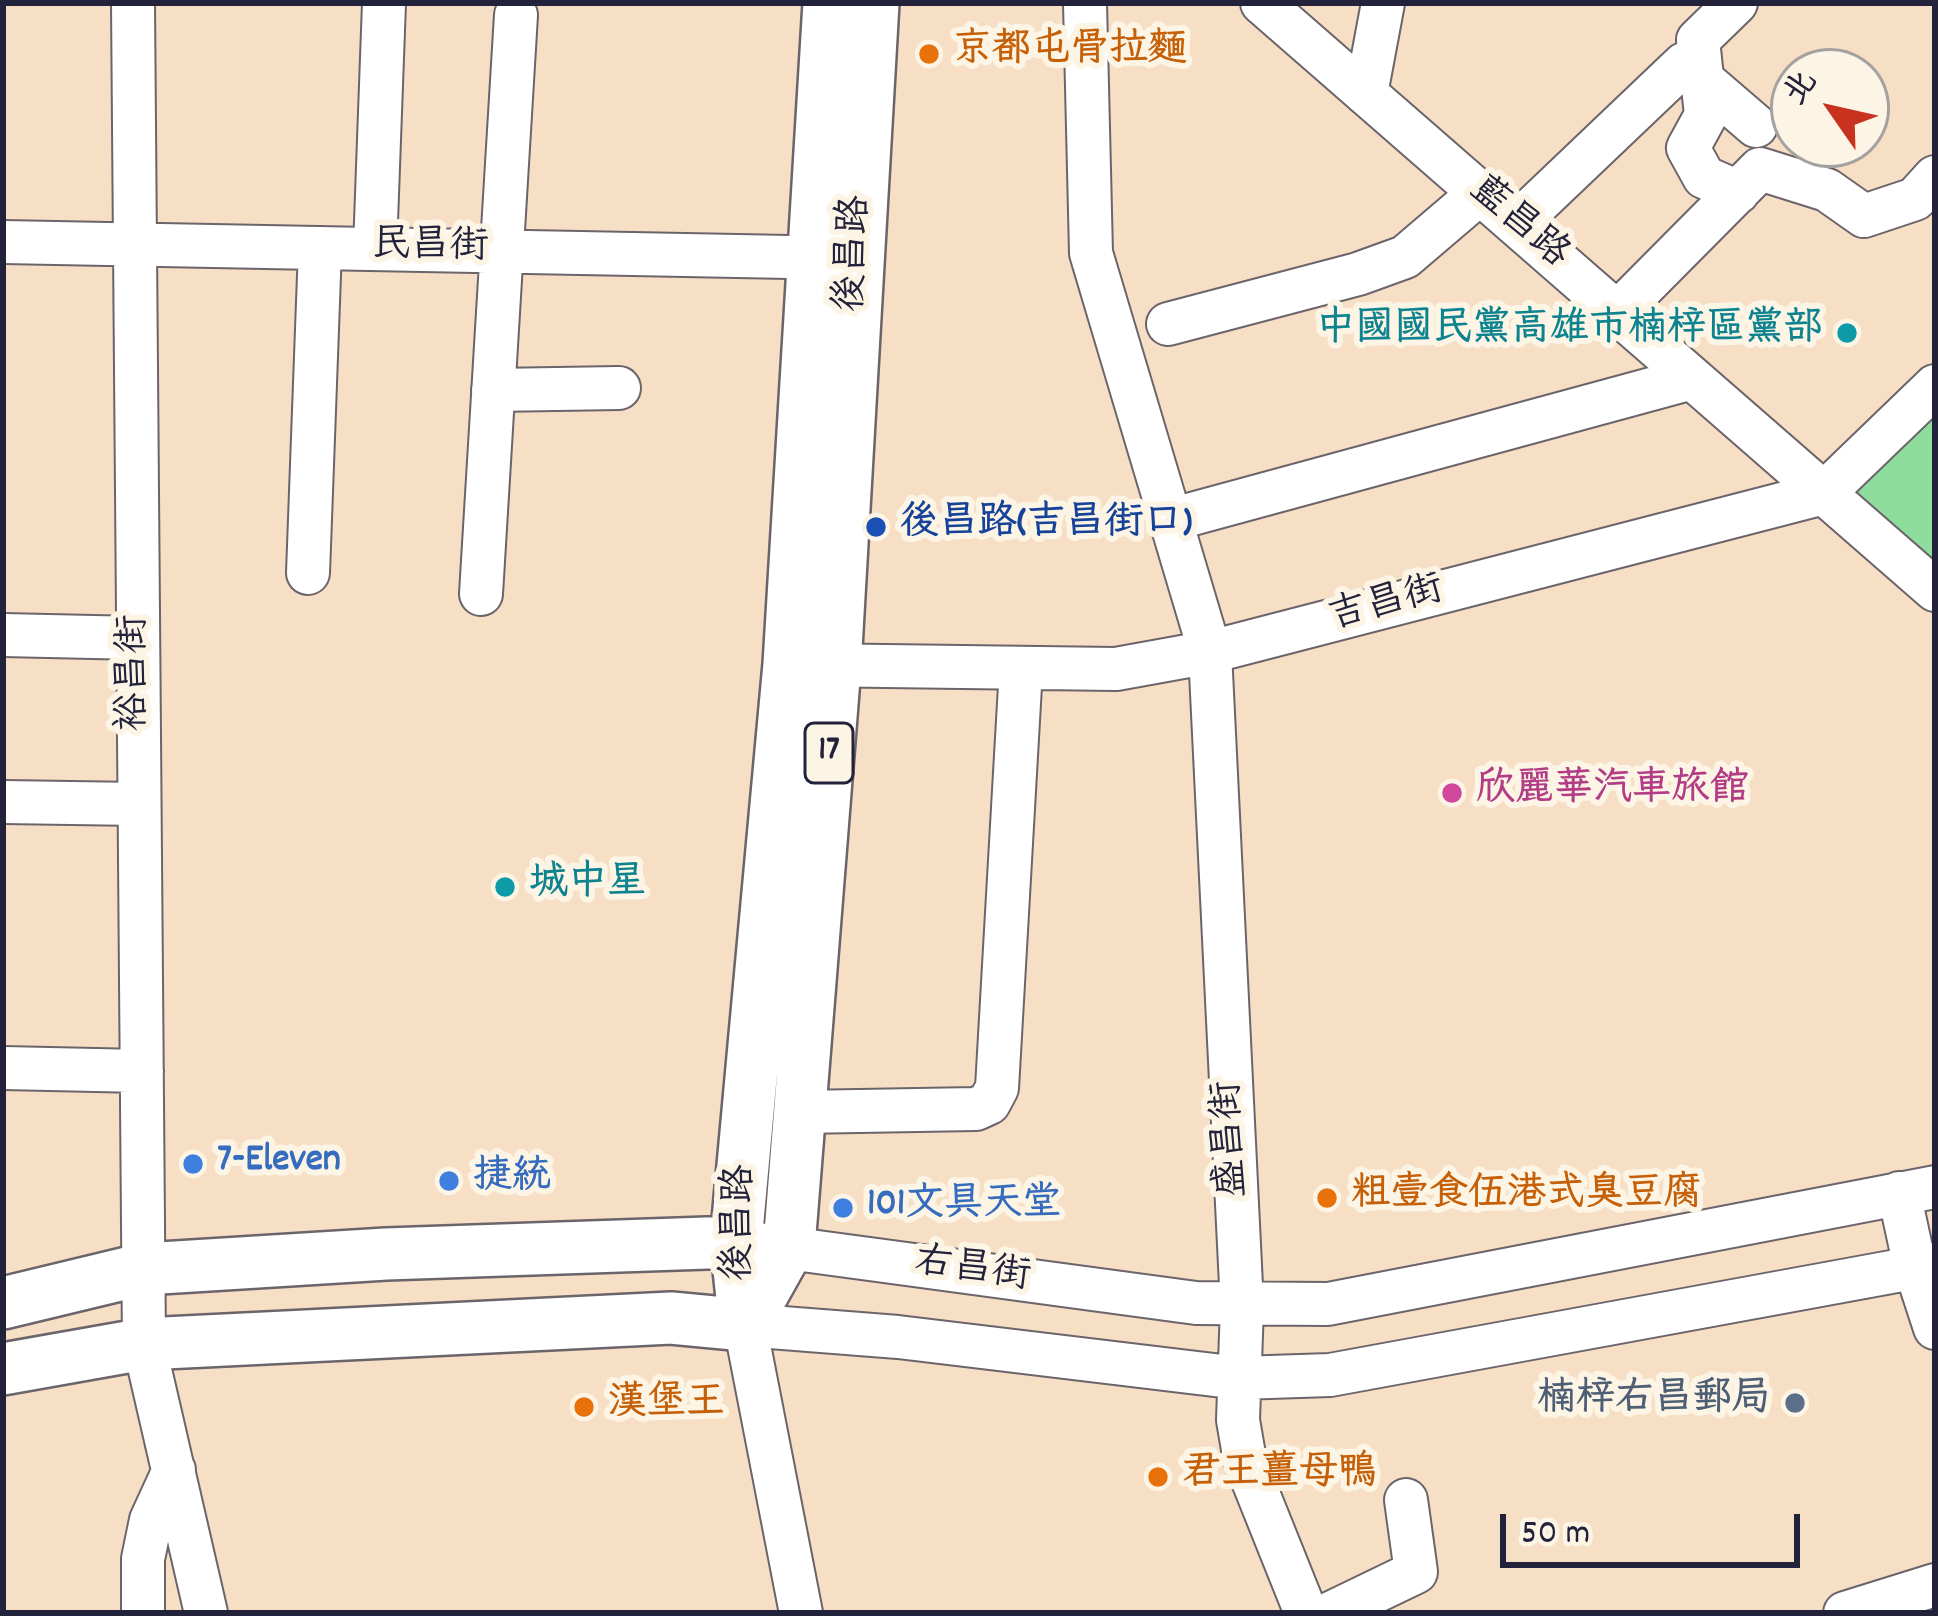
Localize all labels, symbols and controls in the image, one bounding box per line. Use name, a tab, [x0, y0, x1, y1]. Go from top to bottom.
place label: 京都屯骨拉麵	[953, 31, 1187, 77]
marker: 京都屯骨拉麵	[916, 41, 942, 67]
north arrow	[1770, 48, 1890, 168]
text: 北	[1774, 62, 1831, 116]
street label: 藍昌路	[1457, 169, 1577, 281]
street label: 後昌路	[831, 194, 883, 314]
street label: 民昌街	[371, 226, 489, 274]
place label: 中國國民黨高雄市楠梓區黨部	[1316, 310, 1823, 356]
marker: 中國國民黨高雄市楠梓區黨部	[1834, 320, 1860, 346]
place label: 後昌路(吉昌街口)	[900, 504, 1192, 550]
marker: 後昌路(吉昌街口)	[863, 514, 889, 540]
street label: 吉昌街	[1324, 569, 1450, 645]
street label: 裕昌街	[115, 615, 161, 731]
road number: 17	[805, 723, 853, 783]
place label: 欣麗華汽車旅館	[1476, 770, 1749, 816]
marker: 欣麗華汽車旅館	[1439, 780, 1465, 806]
place label: 城中星	[529, 864, 646, 910]
marker: 城中星	[492, 874, 518, 900]
street label: 盛昌街	[1208, 1079, 1260, 1199]
place label: 7-Eleven	[217, 1141, 341, 1187]
marker: 7-Eleven	[180, 1151, 206, 1177]
place label: 捷統	[473, 1158, 551, 1204]
street label: 後昌路	[719, 1164, 767, 1282]
marker: 捷統	[436, 1168, 462, 1194]
place label: 粗壹食伍港式臭豆腐	[1351, 1175, 1702, 1221]
place label: 101文具天堂	[867, 1185, 1061, 1231]
marker: 粗壹食伍港式臭豆腐	[1314, 1185, 1340, 1211]
marker: 101文具天堂	[830, 1195, 856, 1221]
street label: 右昌街	[911, 1242, 1033, 1304]
place label: 楠梓右昌郵局	[1537, 1380, 1771, 1426]
place label: 漢堡王	[608, 1384, 725, 1430]
marker: 楠梓右昌郵局	[1782, 1390, 1808, 1416]
marker: 漢堡王	[571, 1394, 597, 1420]
place label: 君王薑母鴨	[1182, 1454, 1377, 1500]
marker: 君王薑母鴨	[1145, 1464, 1171, 1490]
scale bar	[1506, 1490, 1806, 1564]
text: 50 m	[1521, 1509, 1590, 1561]

